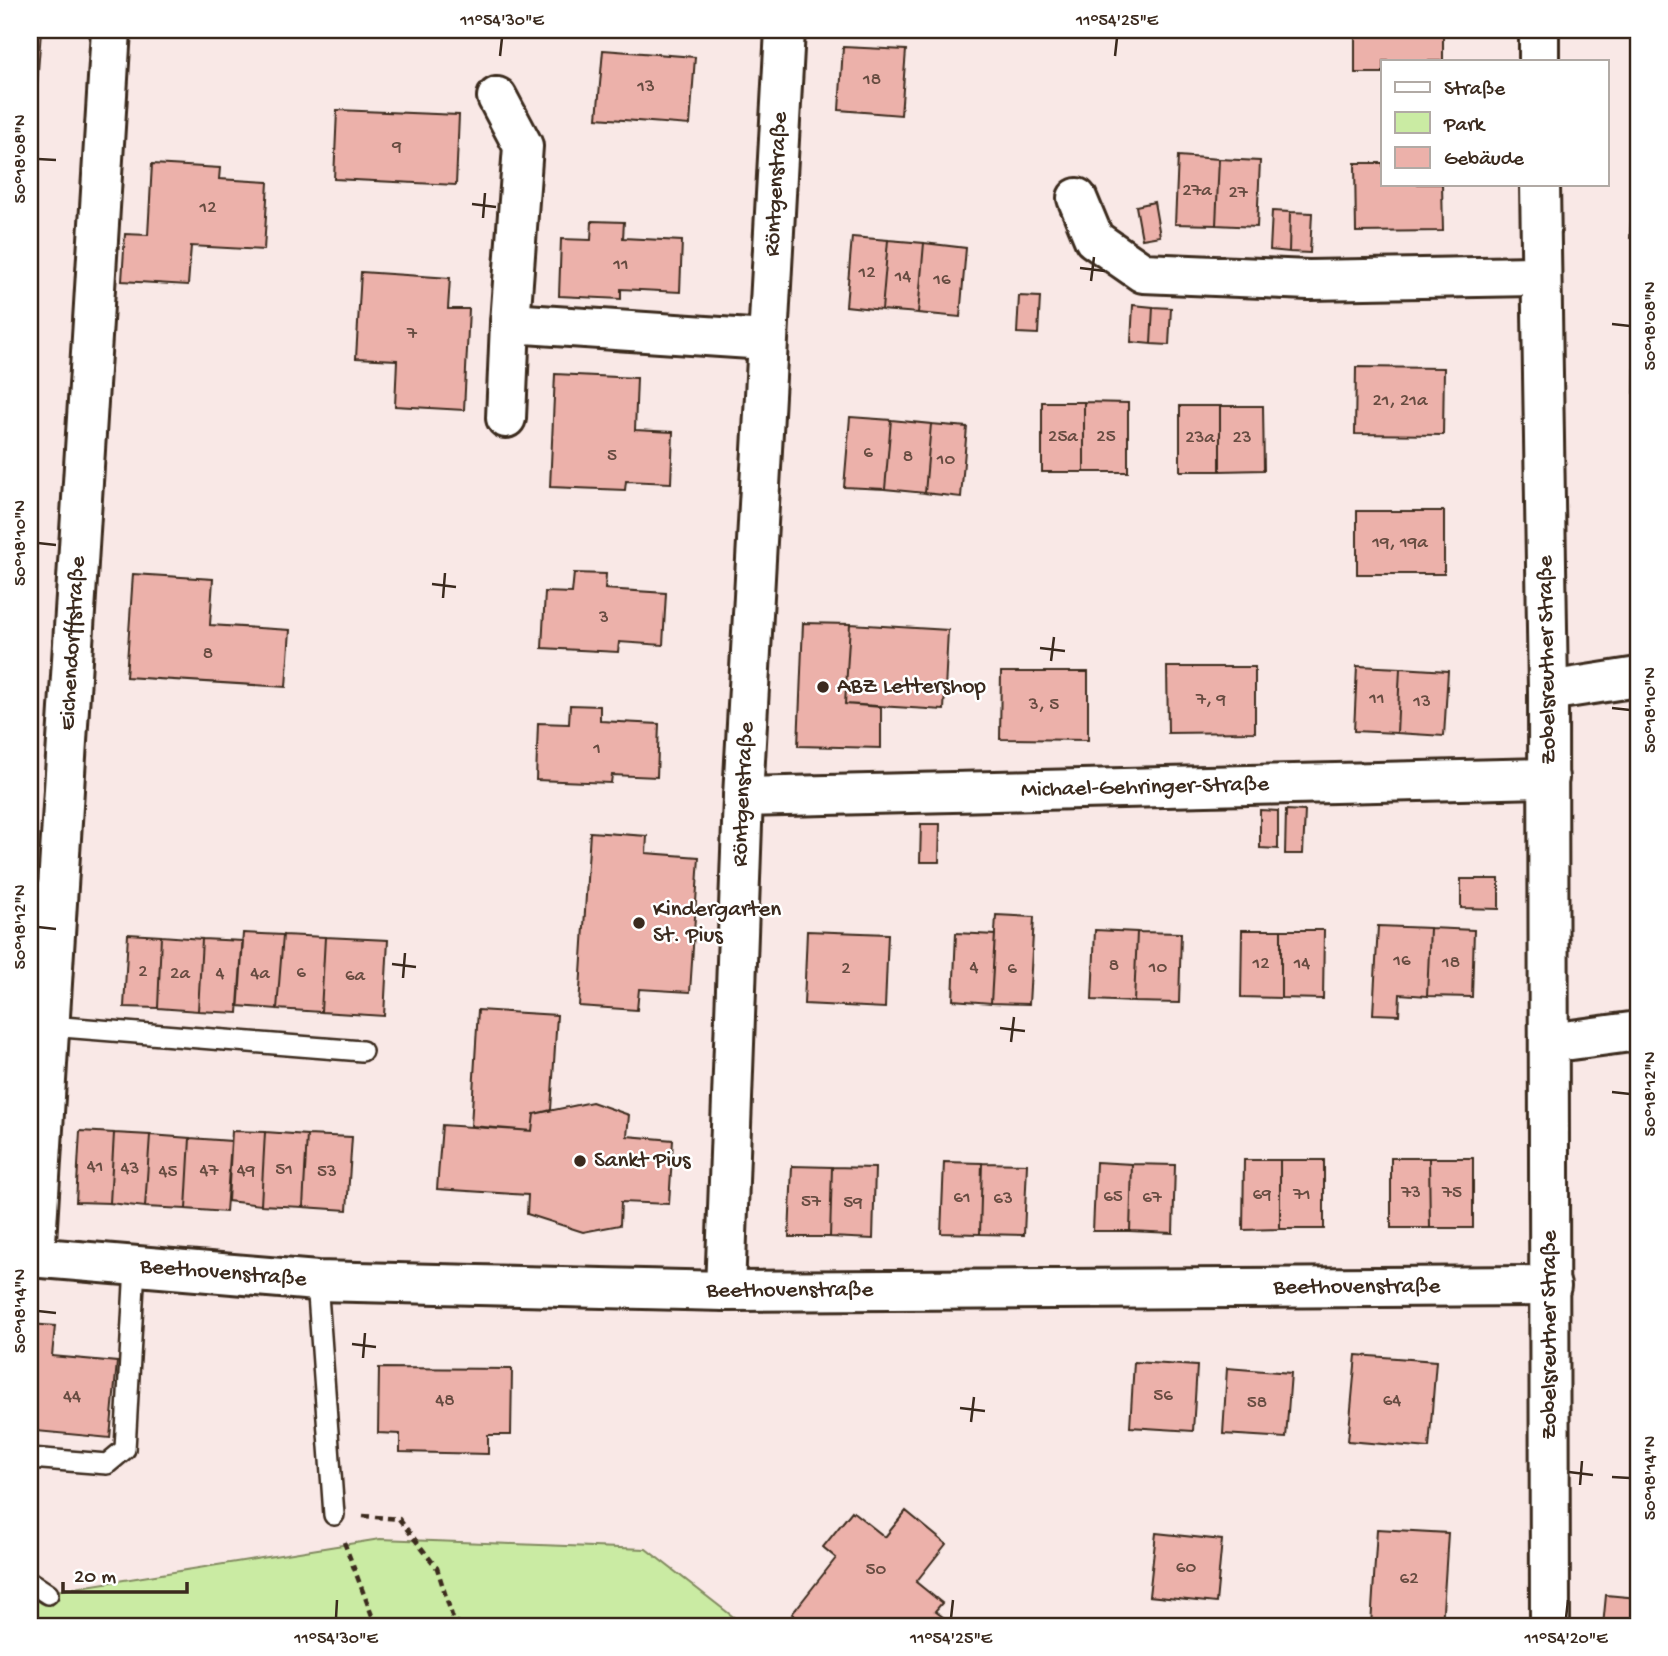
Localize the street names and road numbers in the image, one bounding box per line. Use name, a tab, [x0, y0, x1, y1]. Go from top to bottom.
street label: Röntgenstraße	[759, 110, 794, 257]
street label: Eichendorffstraße	[54, 554, 92, 731]
street label: Zobelsreuther Straße	[1533, 554, 1563, 765]
street label: Röntgenstraße	[727, 720, 761, 867]
street label: Michael-Gehringer-Straße	[1021, 771, 1270, 804]
street label: Zobelsreuther Straße	[1537, 1229, 1564, 1440]
street label: Beethovenstraße	[138, 1253, 309, 1294]
street label: Beethovenstraße	[1272, 1273, 1441, 1301]
street label: Beethovenstraße	[705, 1277, 875, 1305]

